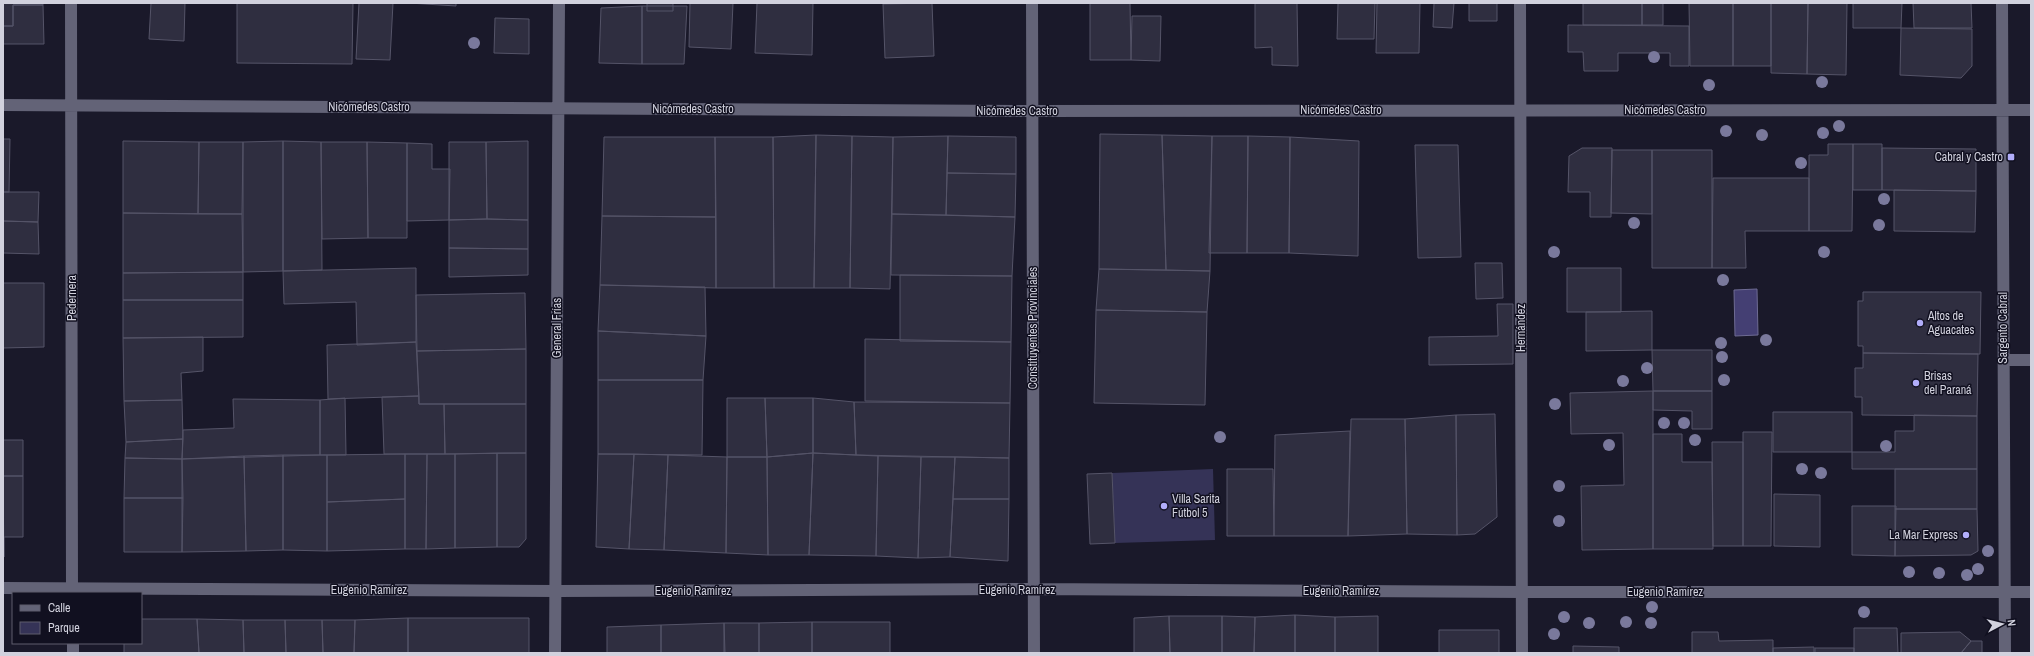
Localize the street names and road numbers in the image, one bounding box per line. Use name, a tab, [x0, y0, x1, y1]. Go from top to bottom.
street label: Nicómedes Castro	[328, 99, 410, 115]
street label: Nicómedes Castro	[652, 101, 734, 117]
street label: Nicómedes Castro	[1300, 102, 1382, 118]
street label: Nicómedes Castro	[1624, 102, 1706, 118]
street label: Nicómedes Castro	[976, 103, 1058, 119]
street label: Constituyentes Provinciales	[1025, 267, 1041, 389]
street label: Pedernera	[64, 275, 80, 321]
street label: Sargento Cabral	[1995, 292, 2011, 364]
street label: General Frías	[549, 298, 565, 358]
street label: Hernández	[1513, 304, 1529, 352]
street label: Eugenio Ramírez	[331, 582, 407, 598]
street label: Eugenio Ramírez	[979, 582, 1055, 598]
street label: Eugenio Ramírez	[655, 583, 731, 599]
street label: Eugenio Ramírez	[1303, 583, 1379, 599]
street label: Eugenio Ramírez	[1627, 584, 1703, 600]

